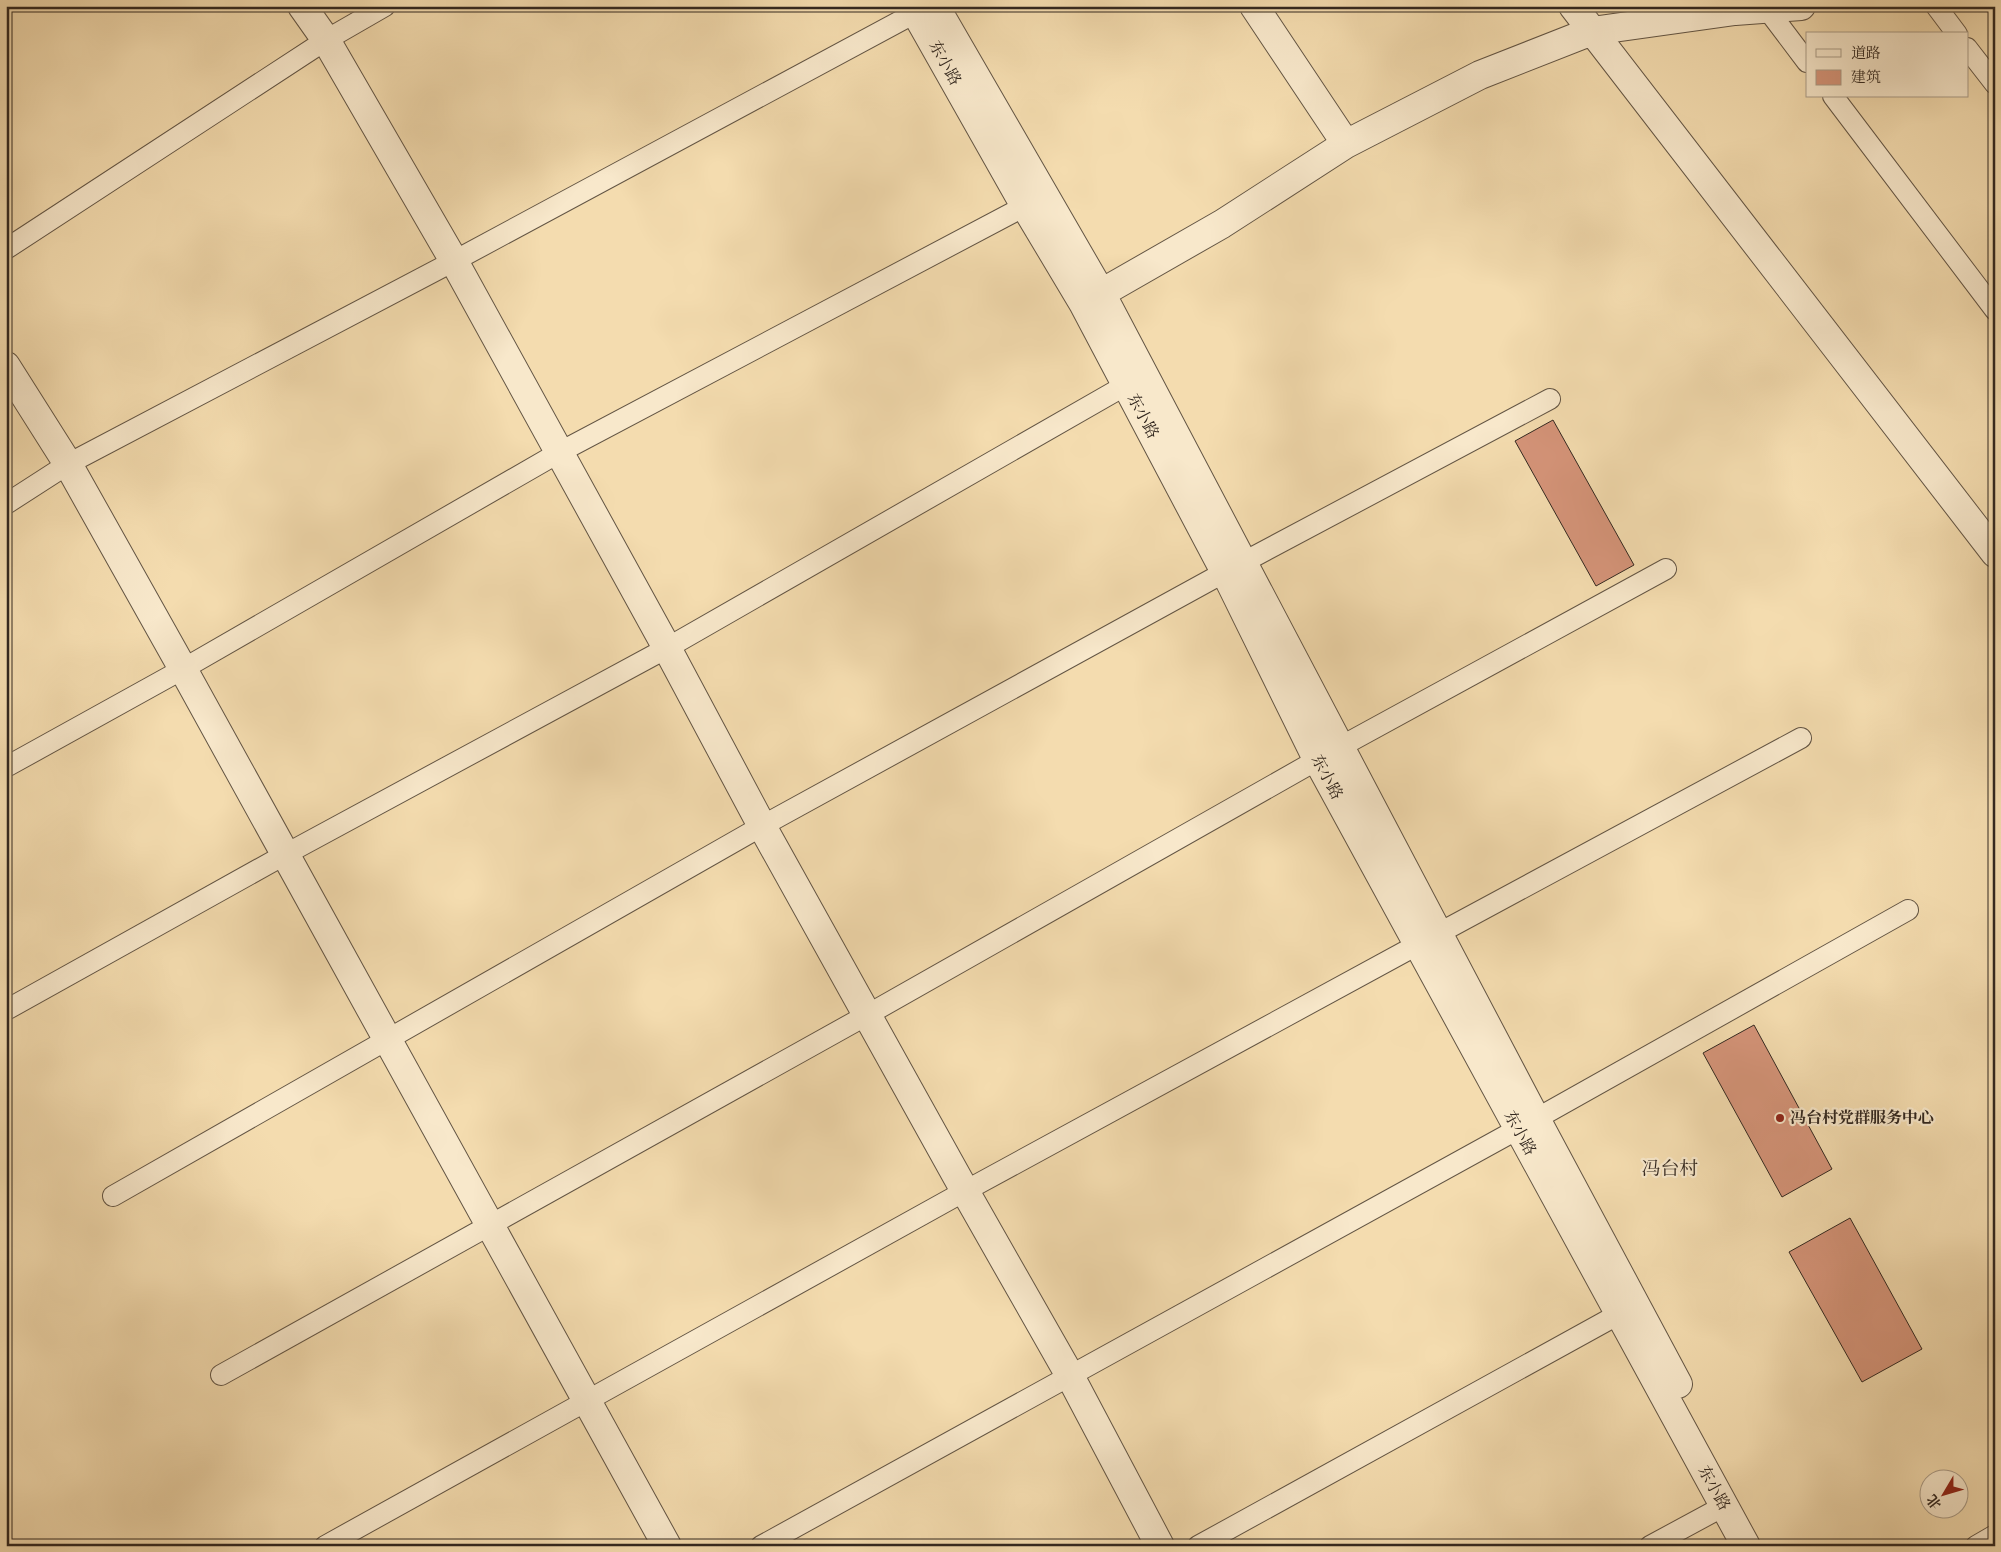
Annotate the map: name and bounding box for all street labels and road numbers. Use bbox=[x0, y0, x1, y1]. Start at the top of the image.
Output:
street label: 东小路 bbox=[925, 37, 965, 89]
street label: 东小路 bbox=[1123, 390, 1163, 442]
street label: 东小路 bbox=[1307, 751, 1347, 803]
street label: 东小路 bbox=[1500, 1107, 1540, 1159]
street label: 东小路 bbox=[1694, 1462, 1734, 1514]

